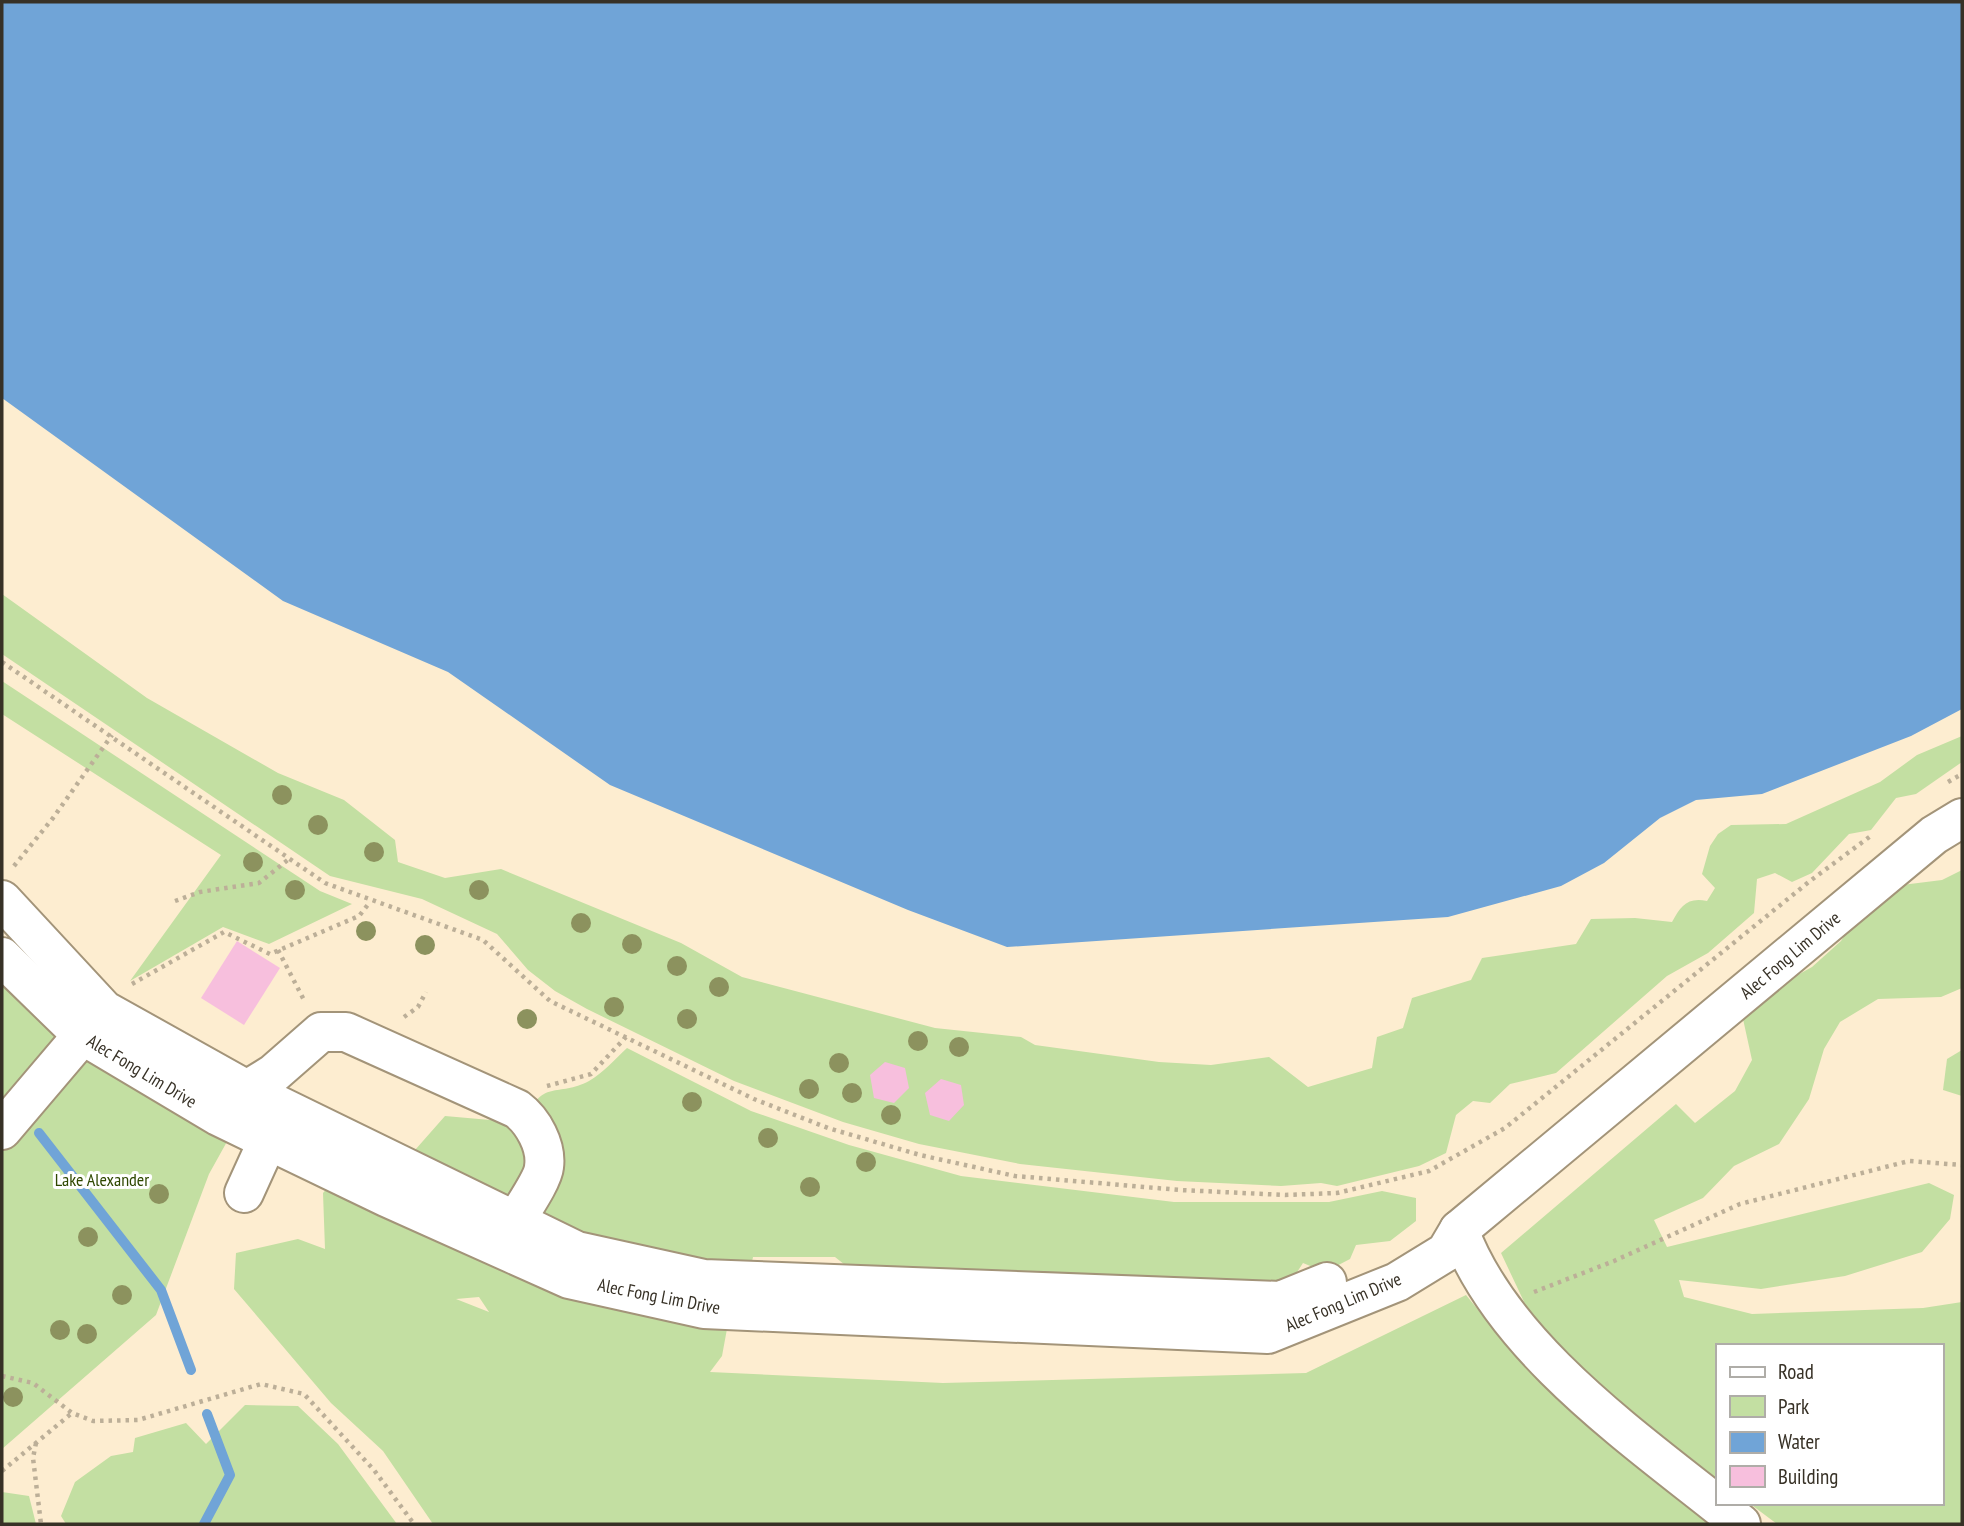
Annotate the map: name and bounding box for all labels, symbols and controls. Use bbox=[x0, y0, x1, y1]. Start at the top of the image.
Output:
street label: Alec Fong Lim Drive bbox=[1735, 906, 1845, 1004]
street label: Alec Fong Lim Drive bbox=[83, 1029, 201, 1113]
park label: Lake Alexander bbox=[55, 1168, 149, 1191]
street label: Alec Fong Lim Drive bbox=[1281, 1267, 1405, 1337]
street label: Alec Fong Lim Drive bbox=[596, 1273, 722, 1319]
legend bbox=[1716, 1344, 1943, 1505]
text: Road bbox=[1778, 1358, 1814, 1385]
text: Park bbox=[1778, 1393, 1809, 1420]
text: Water bbox=[1778, 1428, 1820, 1455]
text: Building bbox=[1778, 1463, 1838, 1490]

